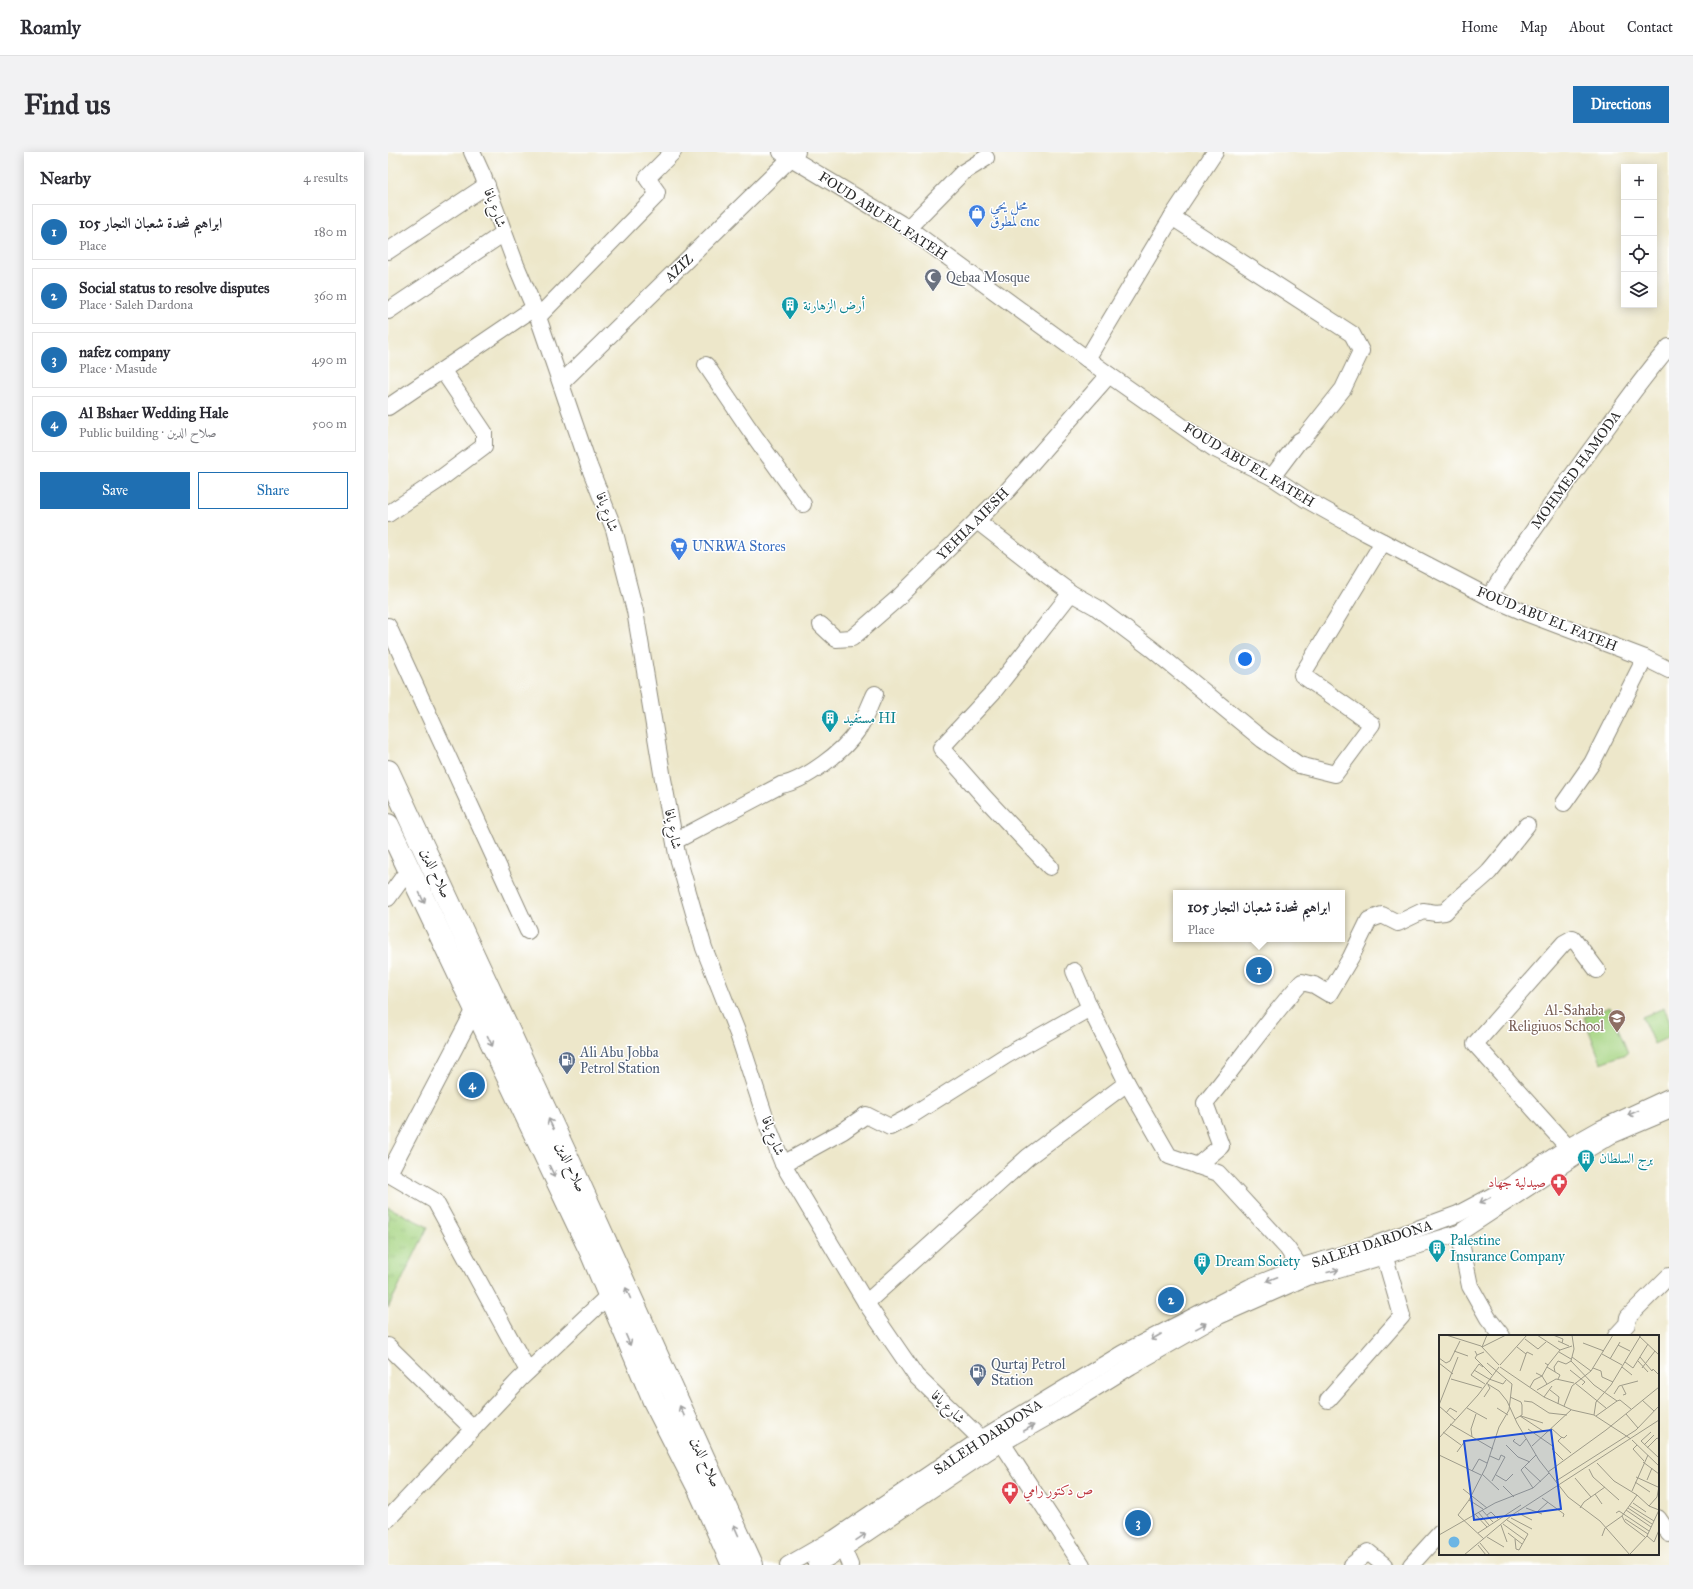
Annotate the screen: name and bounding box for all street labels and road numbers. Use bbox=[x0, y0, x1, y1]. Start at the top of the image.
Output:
street label: FOUD ABU EL FATEH bbox=[815, 168, 951, 264]
street label: شارع يافا bbox=[477, 186, 510, 231]
street label: AZIZ bbox=[661, 250, 697, 286]
street label: MOHMED HAMODA bbox=[1527, 407, 1625, 532]
street label: FOUD ABU EL FATEH bbox=[1180, 419, 1318, 511]
street label: YEHIA AIESH bbox=[933, 484, 1013, 564]
street label: شارع يافا bbox=[589, 490, 622, 535]
street label: FOUD ABU EL FATEH bbox=[1474, 583, 1620, 655]
street label: شارع يافا bbox=[658, 807, 685, 851]
street label: صلاح الدين bbox=[413, 845, 455, 903]
street label: شارع يافا bbox=[755, 1114, 788, 1159]
street label: صلاح الدين bbox=[548, 1139, 590, 1197]
street label: SALEH DARDONA bbox=[1310, 1216, 1435, 1272]
street label: شارع يافا bbox=[925, 1387, 969, 1429]
street label: SALEH DARDONA bbox=[931, 1395, 1046, 1478]
street label: صلاح الدين bbox=[684, 1434, 725, 1492]

